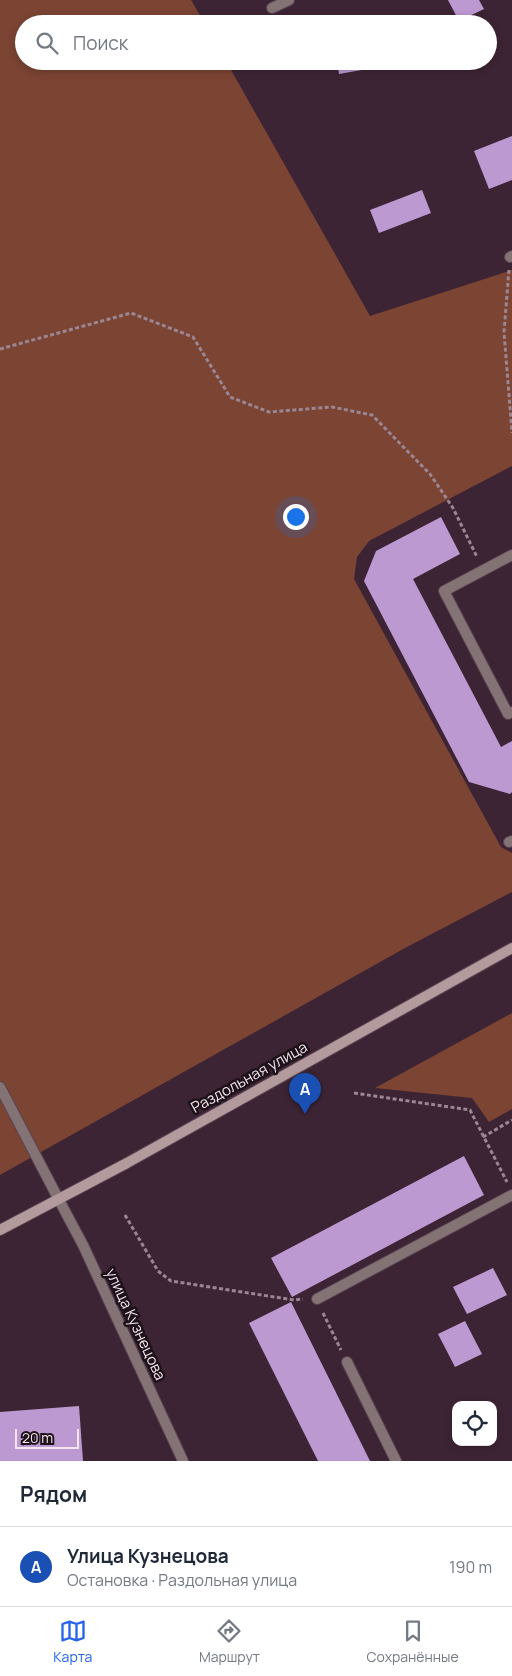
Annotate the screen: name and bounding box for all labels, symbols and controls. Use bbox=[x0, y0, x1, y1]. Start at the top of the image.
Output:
search box bbox=[15, 15, 497, 70]
icon: search bbox=[33, 29, 61, 57]
text: Поиск bbox=[73, 30, 128, 56]
your location bbox=[283, 504, 309, 530]
street label: Раздольная улица bbox=[187, 1036, 311, 1118]
pin: A bbox=[289, 1073, 321, 1114]
street label: улица Кузнецова bbox=[101, 1265, 171, 1383]
map controls bbox=[452, 1401, 497, 1446]
button: locate bbox=[452, 1401, 497, 1446]
scale bar bbox=[15, 1426, 79, 1449]
text: 20 m bbox=[22, 1428, 53, 1447]
text: Рядом bbox=[20, 1480, 87, 1508]
text: Улица Кузнецова bbox=[67, 1543, 229, 1569]
text: A bbox=[31, 1556, 41, 1578]
text: 190 m bbox=[449, 1556, 492, 1578]
text: Остановка · Раздольная улица bbox=[67, 1569, 297, 1591]
tab: Карта bbox=[53, 1617, 92, 1666]
tab: Маршрут bbox=[199, 1617, 260, 1666]
tab: Сохранённые bbox=[367, 1617, 459, 1666]

